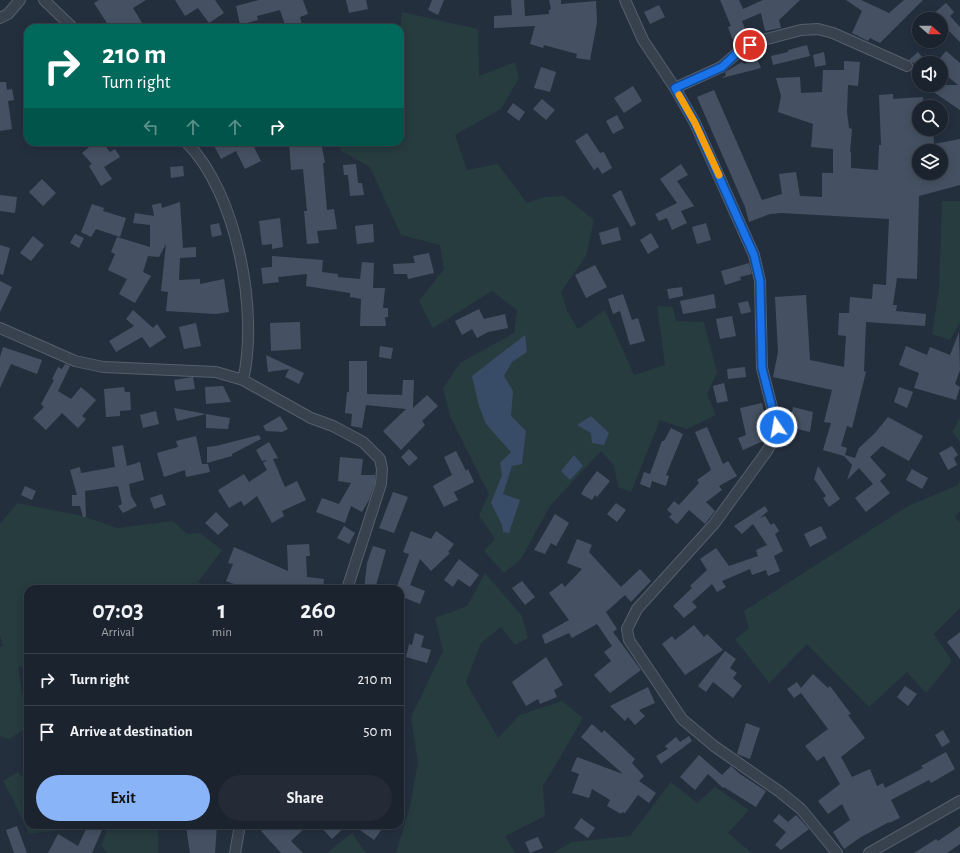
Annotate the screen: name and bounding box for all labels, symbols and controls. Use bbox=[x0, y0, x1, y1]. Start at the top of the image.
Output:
north arrow bbox=[912, 12, 948, 48]
map controls bbox=[912, 12, 948, 180]
pin bbox=[733, 28, 767, 62]
icon: arrive bbox=[739, 34, 761, 56]
icon: right bbox=[36, 40, 88, 92]
text: 210 m bbox=[102, 41, 167, 69]
button: sound bbox=[912, 56, 948, 92]
text: Turn right bbox=[102, 74, 171, 92]
button: search bbox=[912, 100, 948, 136]
icon: left bbox=[140, 116, 162, 138]
icon: ahead bbox=[182, 116, 204, 138]
icon: ahead bbox=[224, 116, 246, 138]
icon: right bbox=[266, 116, 288, 138]
button: layers bbox=[912, 144, 948, 180]
position arrow bbox=[756, 406, 798, 448]
text: 07:03 bbox=[92, 599, 143, 623]
text: 1 bbox=[218, 599, 226, 623]
text: 260 bbox=[300, 599, 336, 623]
text: Arrival bbox=[101, 626, 135, 639]
text: min bbox=[212, 626, 232, 639]
text: m bbox=[313, 626, 323, 639]
icon: right bbox=[36, 669, 58, 691]
text: Turn right bbox=[70, 672, 129, 687]
text: 210 m bbox=[358, 672, 392, 687]
icon: arrive bbox=[36, 721, 58, 743]
text: Arrive at destination bbox=[70, 724, 193, 739]
text: 50 m bbox=[363, 724, 392, 739]
button: Exit bbox=[36, 775, 210, 821]
button: Share bbox=[218, 775, 392, 821]

